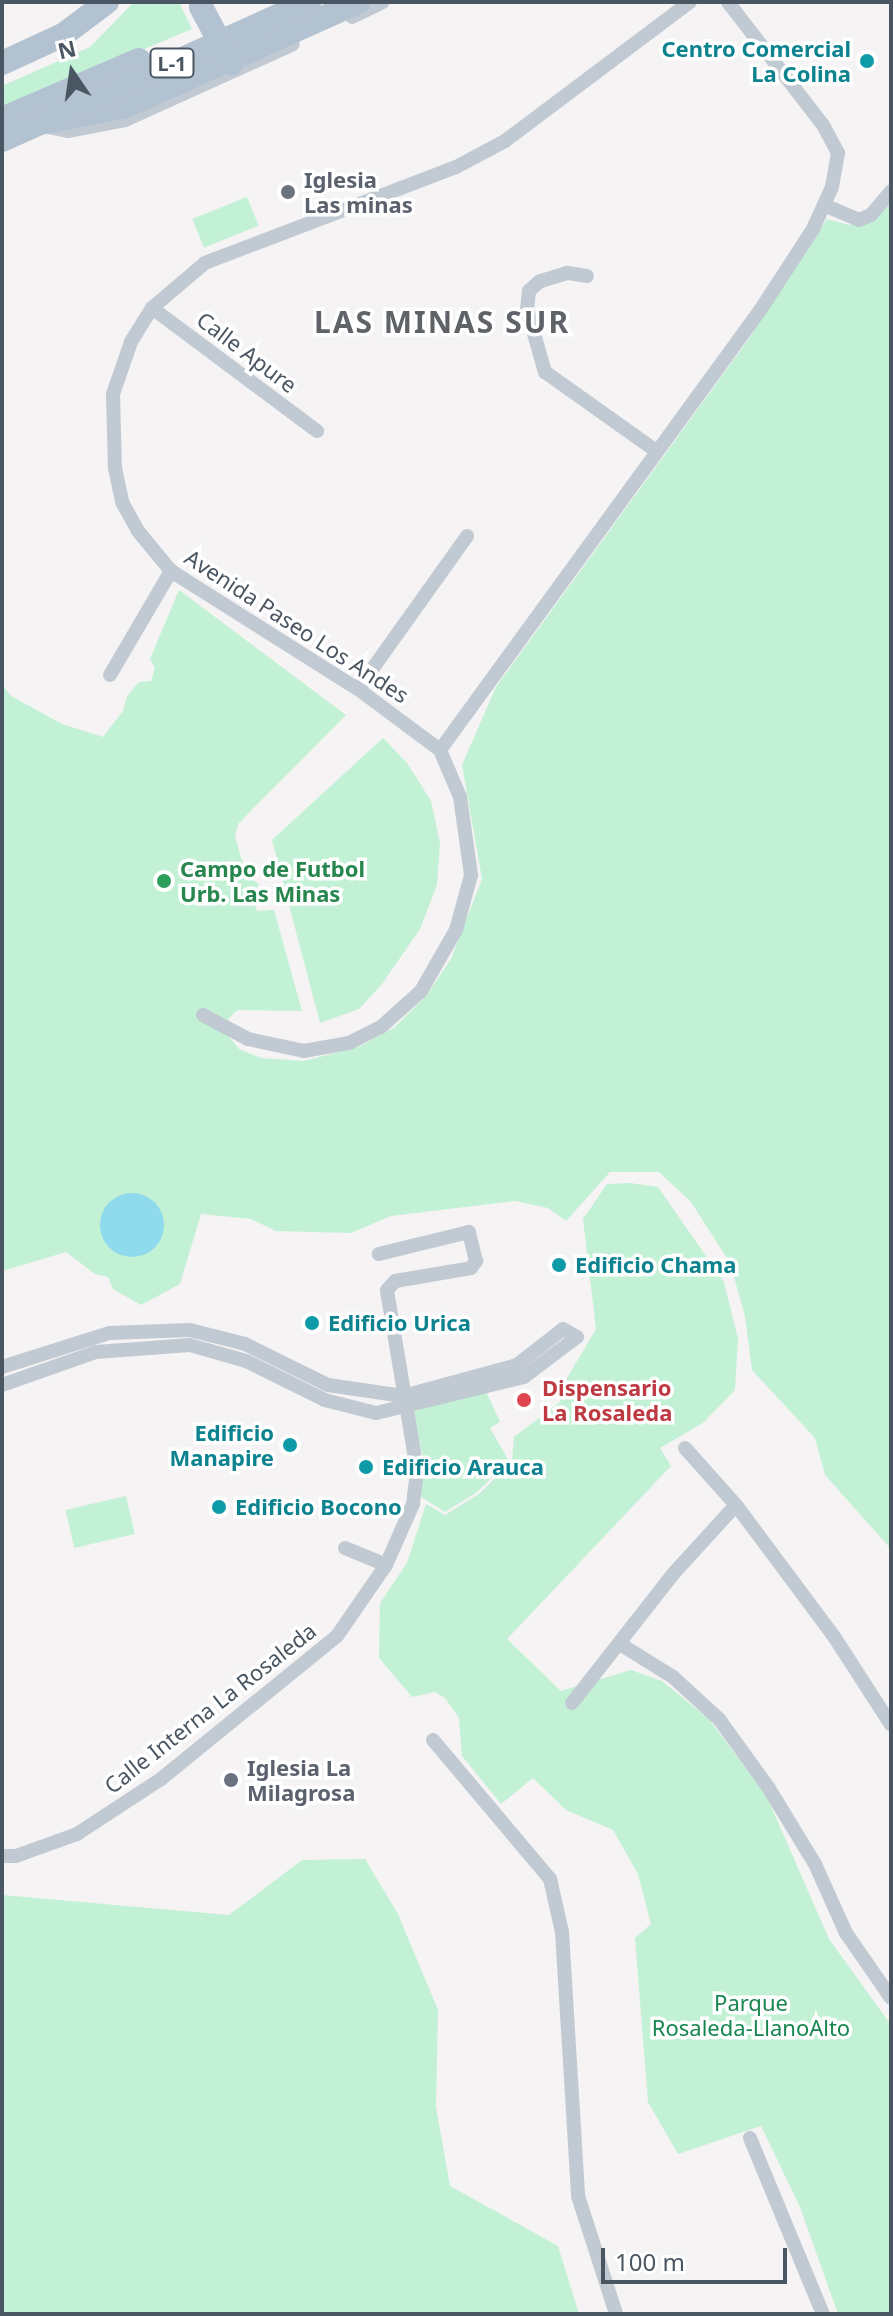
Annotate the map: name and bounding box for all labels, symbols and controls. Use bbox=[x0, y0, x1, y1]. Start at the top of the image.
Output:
north arrow bbox=[32, 32, 112, 112]
text: N bbox=[55, 32, 79, 65]
place label: Centro Comercial La Colina bbox=[662, 35, 851, 86]
road number: L-1 bbox=[148, 47, 196, 79]
marker: Centro Comercial La Colina bbox=[858, 52, 876, 70]
place label: Iglesia Las minas bbox=[304, 166, 413, 218]
marker: Iglesia Las minas bbox=[279, 183, 297, 201]
district label: LAS MINAS SUR bbox=[314, 304, 570, 340]
street label: Calle Apure bbox=[192, 306, 302, 398]
street label: Avenida Paseo Los Andes bbox=[180, 544, 414, 708]
place label: Campo de Futbol Urb. Las Minas bbox=[180, 855, 365, 906]
marker: Campo de Futbol Urb. Las Minas bbox=[155, 872, 173, 890]
place label: Edificio Chama bbox=[575, 1252, 737, 1278]
marker: Edificio Chama bbox=[550, 1256, 568, 1274]
place label: Edificio Urica bbox=[328, 1310, 471, 1336]
marker: Edificio Urica bbox=[303, 1314, 321, 1332]
place label: Dispensario La Rosaleda bbox=[542, 1374, 672, 1426]
marker: Dispensario La Rosaleda bbox=[513, 1389, 535, 1411]
place label: Edificio Manapire bbox=[170, 1419, 274, 1470]
marker: Edificio Manapire bbox=[281, 1436, 299, 1454]
place label: Edificio Arauca bbox=[382, 1454, 544, 1480]
marker: Edificio Arauca bbox=[357, 1458, 375, 1476]
place label: Edificio Bocono bbox=[235, 1494, 402, 1520]
marker: Edificio Bocono bbox=[210, 1498, 228, 1516]
street label: Calle Interna La Rosaleda bbox=[99, 1617, 321, 1799]
place label: Iglesia La Milagrosa bbox=[247, 1754, 355, 1806]
marker: Iglesia La Milagrosa bbox=[222, 1771, 240, 1789]
park label: Parque Rosaleda-LlanoAlto bbox=[652, 1989, 850, 2040]
scale bar bbox=[605, 2232, 791, 2282]
text: 100 m bbox=[615, 2245, 685, 2278]

